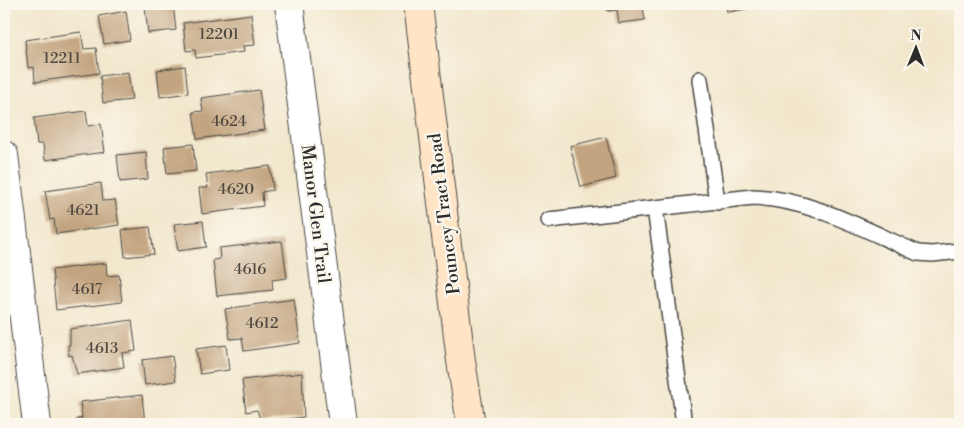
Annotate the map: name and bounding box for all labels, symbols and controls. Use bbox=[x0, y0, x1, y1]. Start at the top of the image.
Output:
north arrow bbox=[892, 22, 942, 72]
house number: 12201 bbox=[199, 25, 239, 44]
text: N bbox=[911, 27, 922, 45]
house number: 12211 bbox=[43, 49, 81, 68]
house number: 4624 bbox=[211, 112, 247, 131]
street label: Pouncey Tract Road bbox=[423, 131, 466, 296]
street label: Manor Glen Trail bbox=[296, 143, 335, 285]
house number: 4620 bbox=[218, 180, 254, 199]
house number: 4621 bbox=[66, 201, 100, 220]
house number: 4616 bbox=[234, 260, 266, 279]
house number: 4617 bbox=[72, 280, 103, 299]
house number: 4612 bbox=[246, 314, 278, 333]
house number: 4613 bbox=[86, 339, 118, 358]

